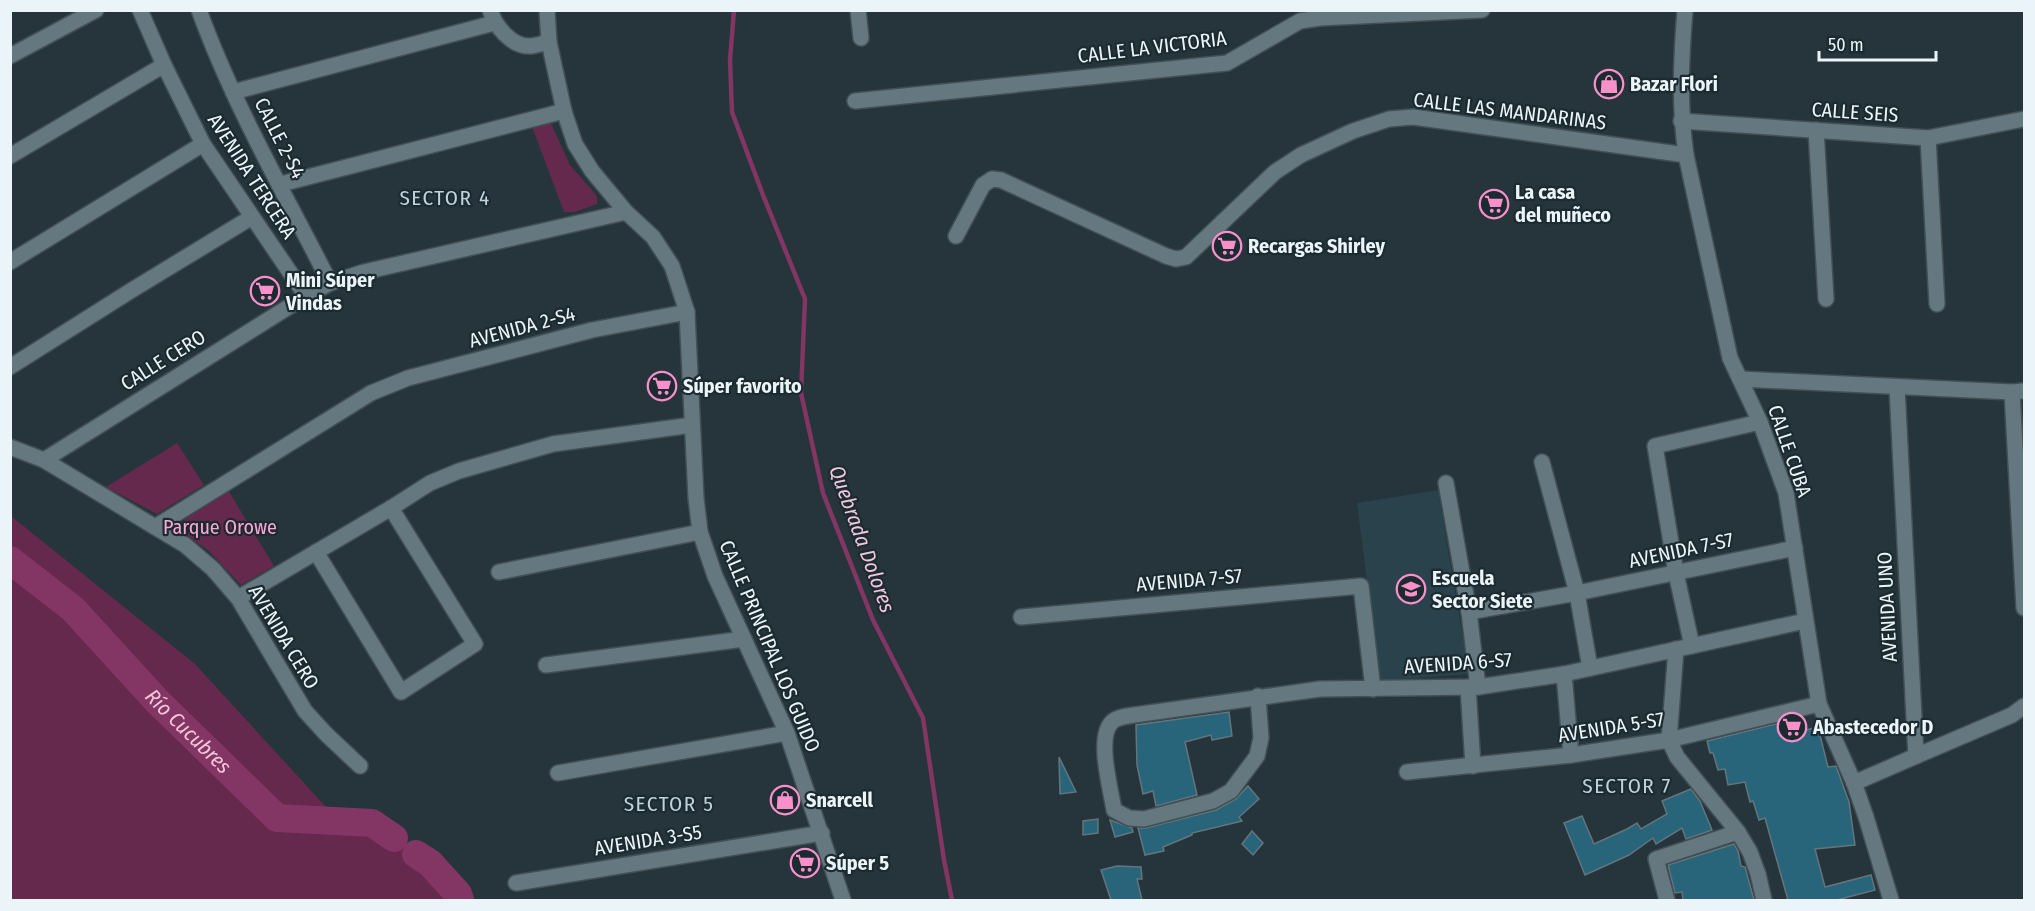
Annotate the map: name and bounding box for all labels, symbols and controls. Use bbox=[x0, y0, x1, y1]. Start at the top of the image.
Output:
scale bar bbox=[1819, 24, 1936, 62]
street label: CALLE LA VICTORIA bbox=[1076, 26, 1228, 68]
text: 50 m bbox=[1828, 34, 1864, 56]
shop icon: Bazar Flori bbox=[1593, 68, 1625, 100]
place label: Bazar Flori bbox=[1630, 72, 1718, 96]
street label: CALLE LAS MANDARINAS bbox=[1412, 87, 1608, 135]
street label: CALLE 2-S4 bbox=[249, 94, 311, 183]
street label: CALLE SEIS bbox=[1811, 97, 1899, 127]
street label: AVENIDA TERCERA bbox=[203, 109, 302, 243]
place label: La casa del muñeco bbox=[1515, 180, 1611, 227]
district label: SECTOR 4 bbox=[399, 185, 491, 211]
supermarket icon: La casa del muñeco bbox=[1478, 188, 1510, 220]
supermarket icon: Recargas Shirley bbox=[1211, 230, 1243, 262]
place label: Recargas Shirley bbox=[1248, 234, 1386, 258]
place label: Mini Súper Vindas bbox=[285, 268, 375, 315]
supermarket icon: Mini Súper Vindas bbox=[249, 275, 281, 307]
street label: AVENIDA 2-S4 bbox=[466, 301, 578, 353]
street label: CALLE CERO bbox=[116, 325, 210, 395]
supermarket icon: Súper favorito bbox=[646, 370, 678, 402]
place label: Súper favorito bbox=[683, 374, 802, 398]
street label: CALLE CUBA bbox=[1763, 402, 1817, 501]
water label: Quebrada Dolores bbox=[823, 462, 901, 616]
park label: Parque Orowe bbox=[163, 515, 277, 539]
street label: AVENIDA 7-S7 bbox=[1627, 527, 1735, 573]
street label: CALLE PRINCIPAL LOS GUIDO bbox=[714, 536, 826, 756]
street label: AVENIDA UNO bbox=[1872, 551, 1902, 663]
street label: AVENIDA 7-S7 bbox=[1135, 563, 1243, 597]
place label: Escuela Sector Siete bbox=[1432, 566, 1533, 613]
school or university icon: Escuela Sector Siete bbox=[1395, 573, 1427, 605]
street label: AVENIDA CERO bbox=[244, 581, 324, 693]
street label: AVENIDA 6-S7 bbox=[1403, 647, 1513, 679]
water label: Río Cucubres bbox=[140, 684, 237, 779]
street label: AVENIDA 5-S7 bbox=[1556, 707, 1666, 747]
supermarket icon: Abastecedor D bbox=[1776, 711, 1808, 743]
place label: Abastecedor D bbox=[1812, 715, 1933, 739]
district label: SECTOR 7 bbox=[1582, 773, 1672, 799]
shop icon: Snarcell bbox=[769, 784, 801, 816]
place label: Snarcell bbox=[806, 788, 873, 812]
district label: SECTOR 5 bbox=[624, 791, 714, 817]
street label: AVENIDA 3-S5 bbox=[593, 820, 703, 860]
supermarket icon: Súper 5 bbox=[789, 847, 821, 879]
place label: Súper 5 bbox=[826, 851, 889, 875]

